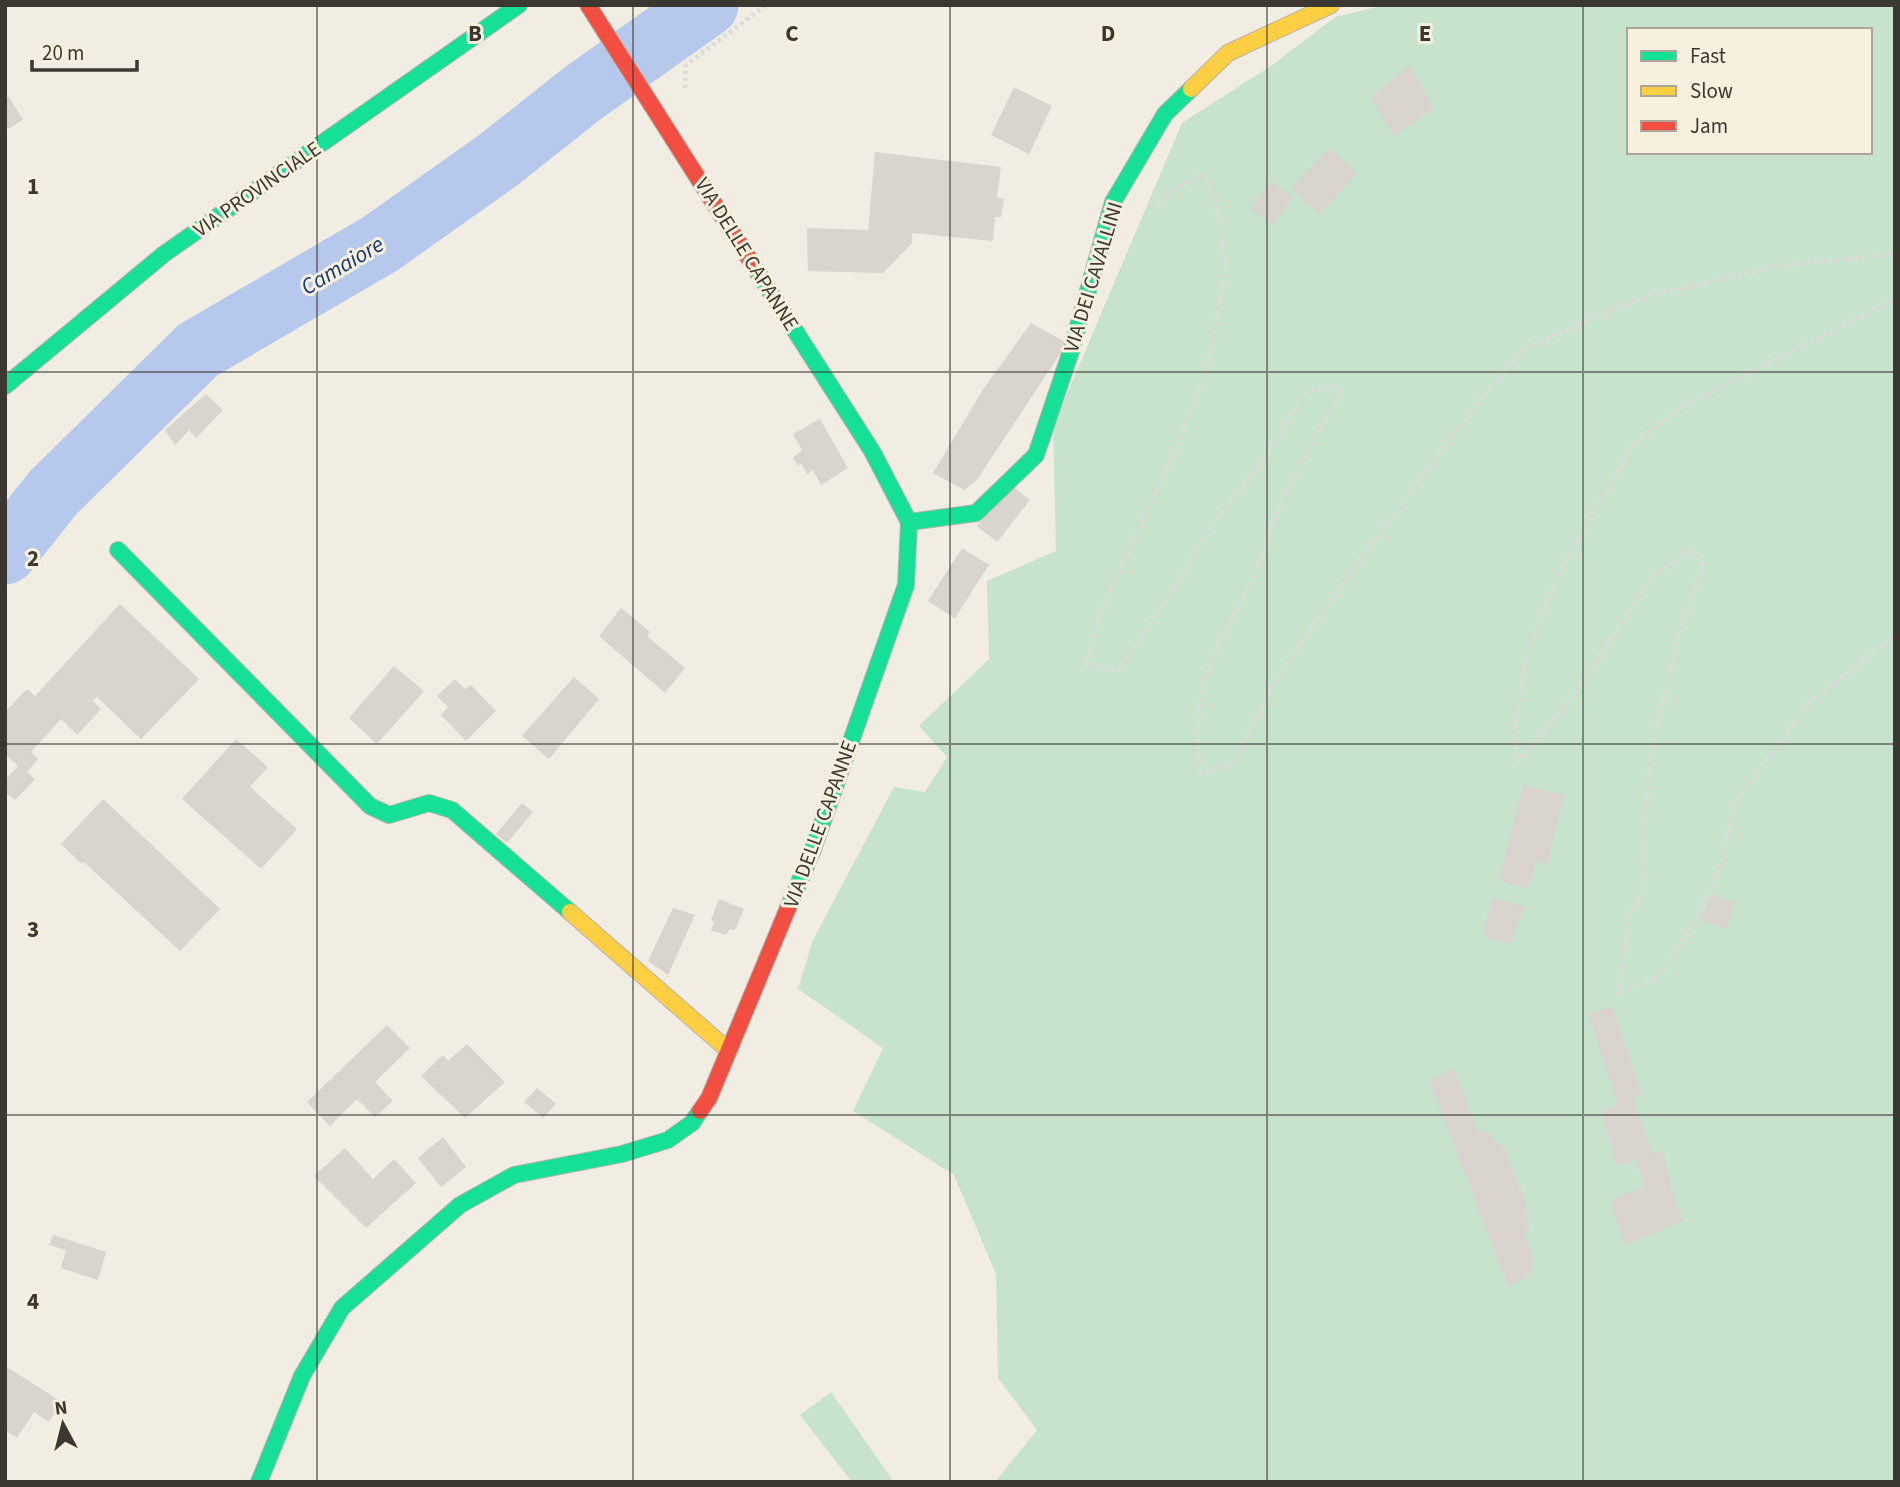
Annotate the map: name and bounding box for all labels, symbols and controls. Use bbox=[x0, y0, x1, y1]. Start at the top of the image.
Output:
text: B bbox=[468, 17, 482, 50]
text: C bbox=[785, 17, 799, 50]
text: D bbox=[1101, 17, 1115, 50]
text: E bbox=[1419, 17, 1431, 50]
scale bar bbox=[32, 28, 136, 72]
legend bbox=[1627, 28, 1872, 154]
text: 20 m bbox=[42, 38, 84, 68]
text: Fast bbox=[1690, 41, 1726, 71]
text: Slow bbox=[1690, 76, 1733, 106]
text: Jam bbox=[1690, 111, 1728, 141]
street label: VIA PROVINCIALE bbox=[187, 134, 327, 244]
text: 1 bbox=[27, 170, 39, 203]
street label: VIA DELLE CAPANNE bbox=[688, 172, 806, 336]
street label: VIA DEI CAVALLINI bbox=[1056, 198, 1130, 356]
water label: Camaiore bbox=[294, 228, 390, 303]
text: 2 bbox=[27, 542, 39, 575]
street label: VIA DELLE CAPANNE bbox=[776, 736, 864, 912]
text: 3 bbox=[27, 913, 39, 946]
text: 4 bbox=[27, 1285, 39, 1318]
north arrow bbox=[28, 1389, 98, 1459]
text: N bbox=[53, 1394, 69, 1423]

